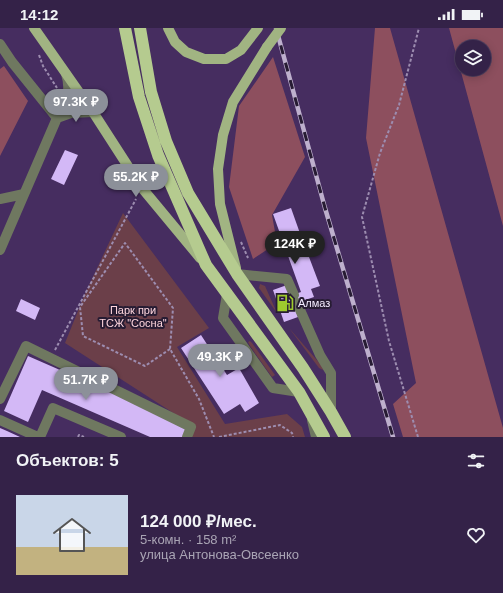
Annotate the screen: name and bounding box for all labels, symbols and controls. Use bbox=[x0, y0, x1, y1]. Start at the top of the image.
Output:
text: 14:12 bbox=[20, 6, 58, 23]
map controls bbox=[455, 40, 491, 76]
button: layers bbox=[455, 40, 491, 76]
pin: 97.3K ₽ bbox=[39, 89, 113, 123]
text: 97.3K ₽ bbox=[53, 94, 99, 109]
pin: 55.2K ₽ bbox=[99, 164, 173, 198]
text: 55.2K ₽ bbox=[113, 169, 159, 184]
pin: 124K ₽ bbox=[262, 231, 328, 265]
text: 124K ₽ bbox=[274, 236, 316, 251]
fuel station icon: Алмаз bbox=[275, 293, 295, 313]
place label: Алмаз bbox=[298, 297, 330, 309]
park label: Парк при ТСЖ "Сосна" bbox=[99, 304, 167, 329]
pin: 49.3K ₽ bbox=[183, 344, 257, 378]
text: 49.3K ₽ bbox=[197, 349, 243, 364]
pin: 51.7K ₽ bbox=[49, 367, 123, 401]
text: 51.7K ₽ bbox=[63, 372, 109, 387]
icon: filters bbox=[465, 450, 487, 472]
text: Объектов: 5 bbox=[16, 451, 119, 470]
icon: home bbox=[48, 511, 96, 559]
text: 124 000 ₽/мес. bbox=[140, 512, 257, 531]
icon: heart bbox=[465, 524, 487, 546]
text: 5-комн. · 158 m² bbox=[140, 532, 236, 547]
text: улица Антонова-Овсеенко bbox=[140, 547, 299, 562]

